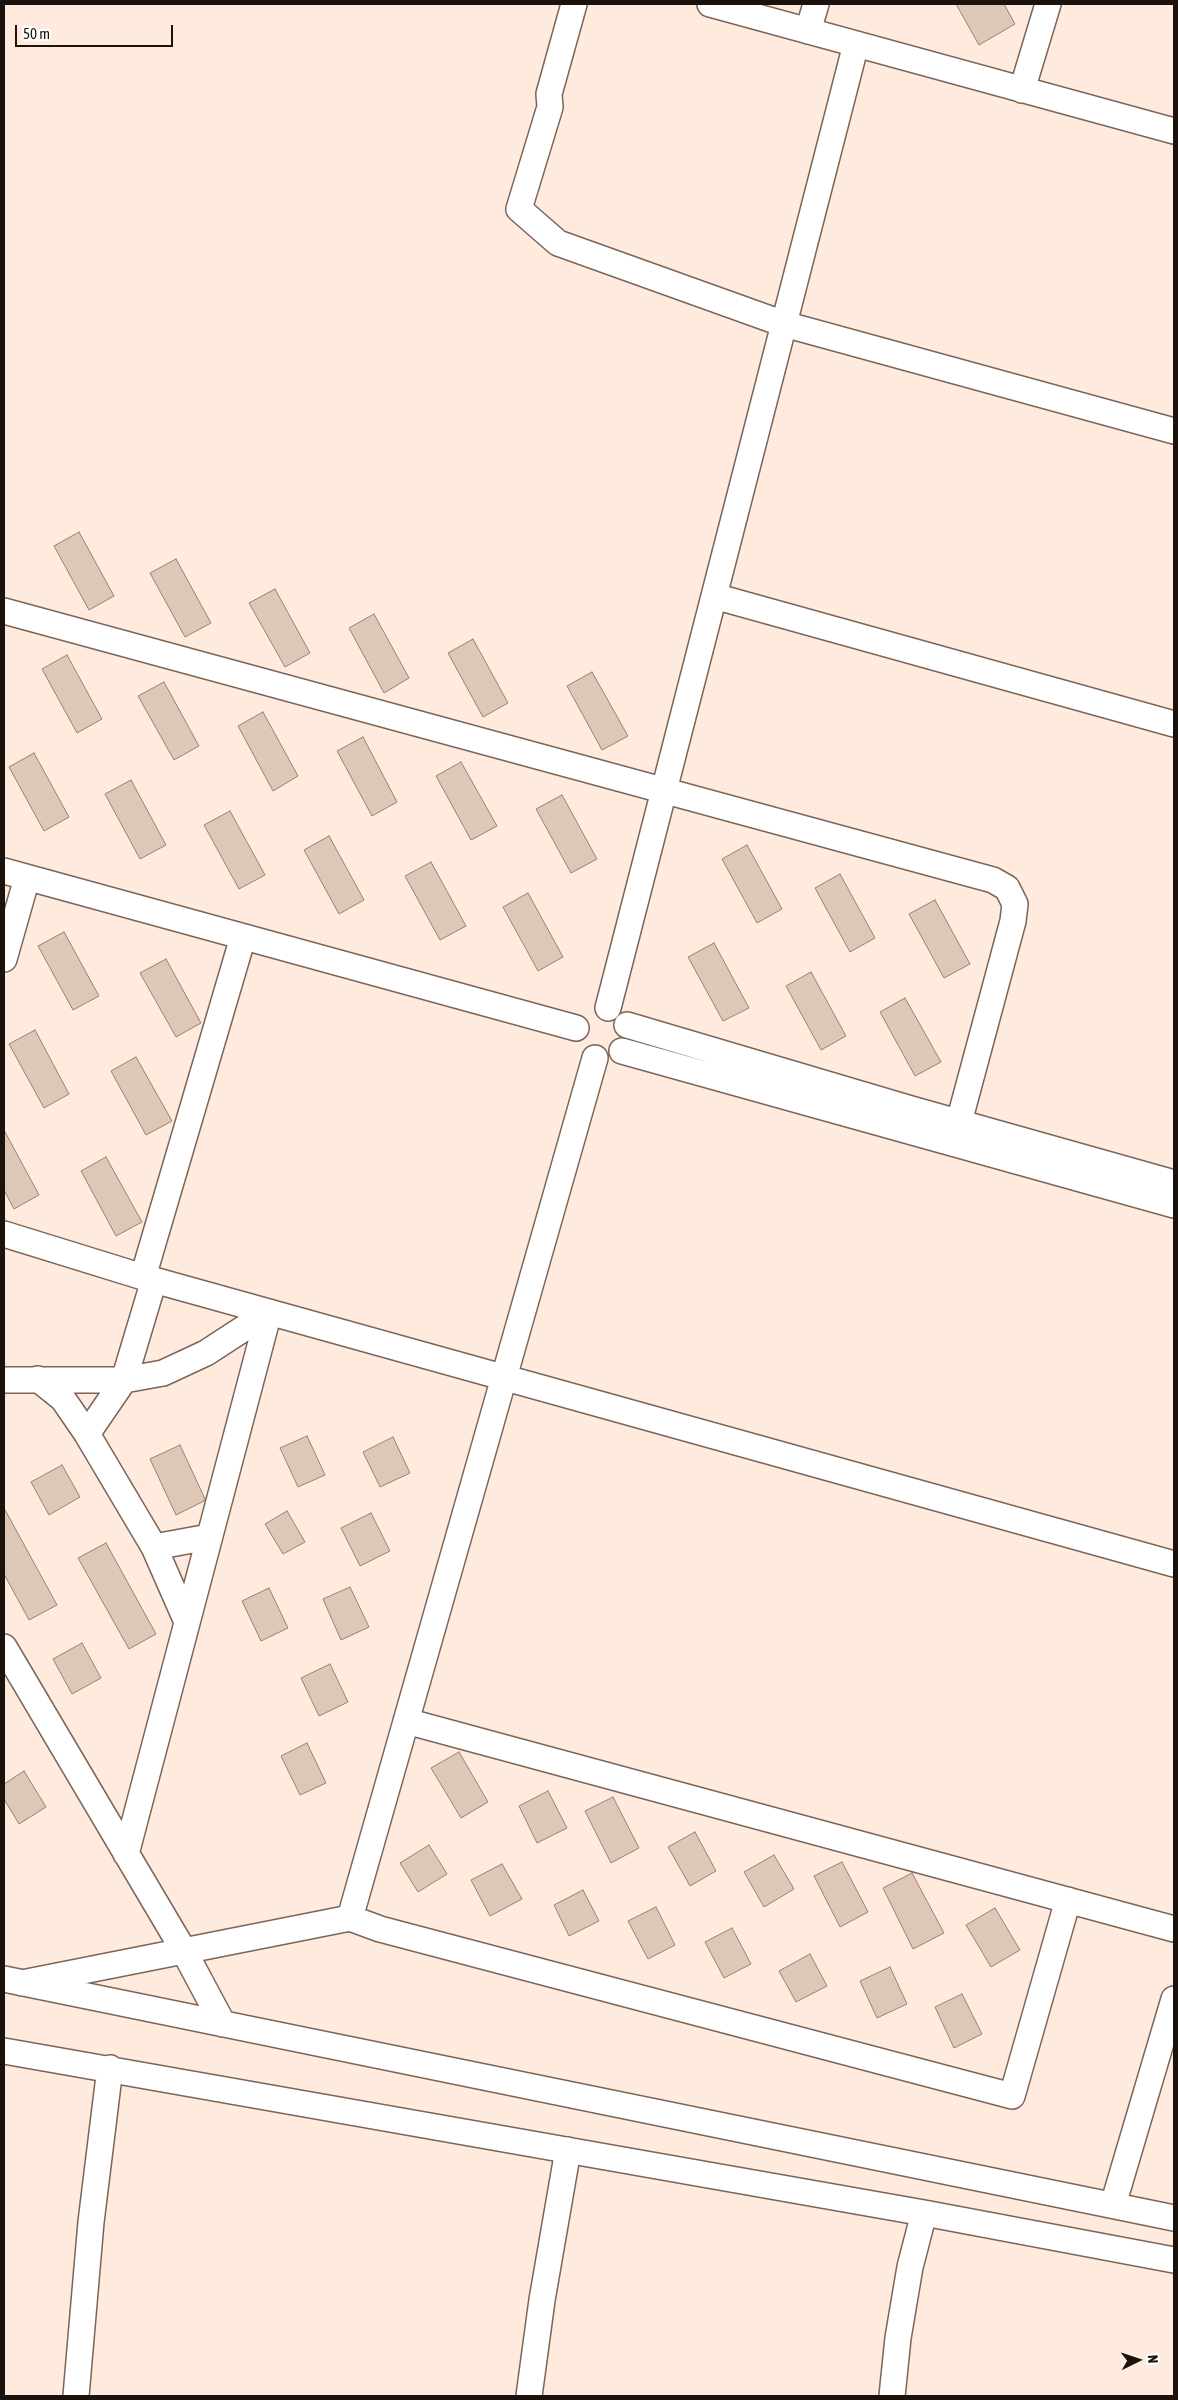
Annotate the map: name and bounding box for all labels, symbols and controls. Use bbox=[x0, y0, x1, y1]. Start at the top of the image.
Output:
scale bar bbox=[18, 15, 175, 47]
text: 50 m bbox=[23, 25, 50, 42]
north arrow bbox=[1113, 2335, 1163, 2385]
text: N bbox=[1145, 2354, 1161, 2364]

